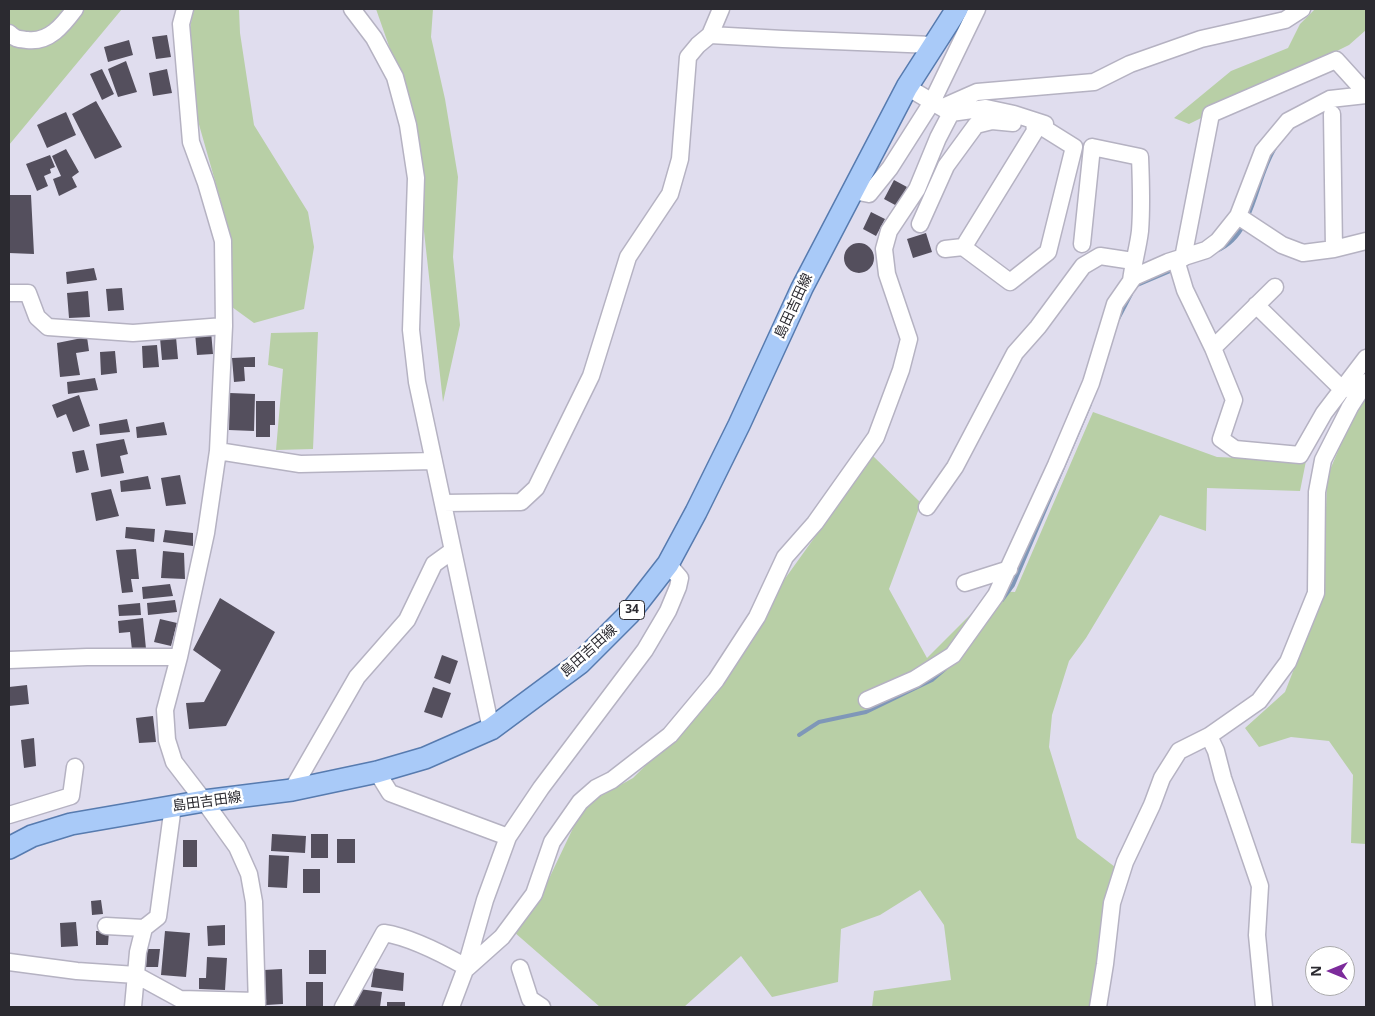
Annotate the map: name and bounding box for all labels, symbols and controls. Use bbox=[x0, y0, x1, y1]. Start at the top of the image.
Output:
street label: 島田吉田線 bbox=[772, 271, 816, 341]
road number: 34 bbox=[620, 600, 644, 620]
street label: 島田吉田線 bbox=[557, 621, 621, 681]
street label: 島田吉田線 bbox=[171, 789, 243, 815]
north arrow bbox=[1305, 946, 1355, 996]
text: N bbox=[1306, 965, 1325, 977]

